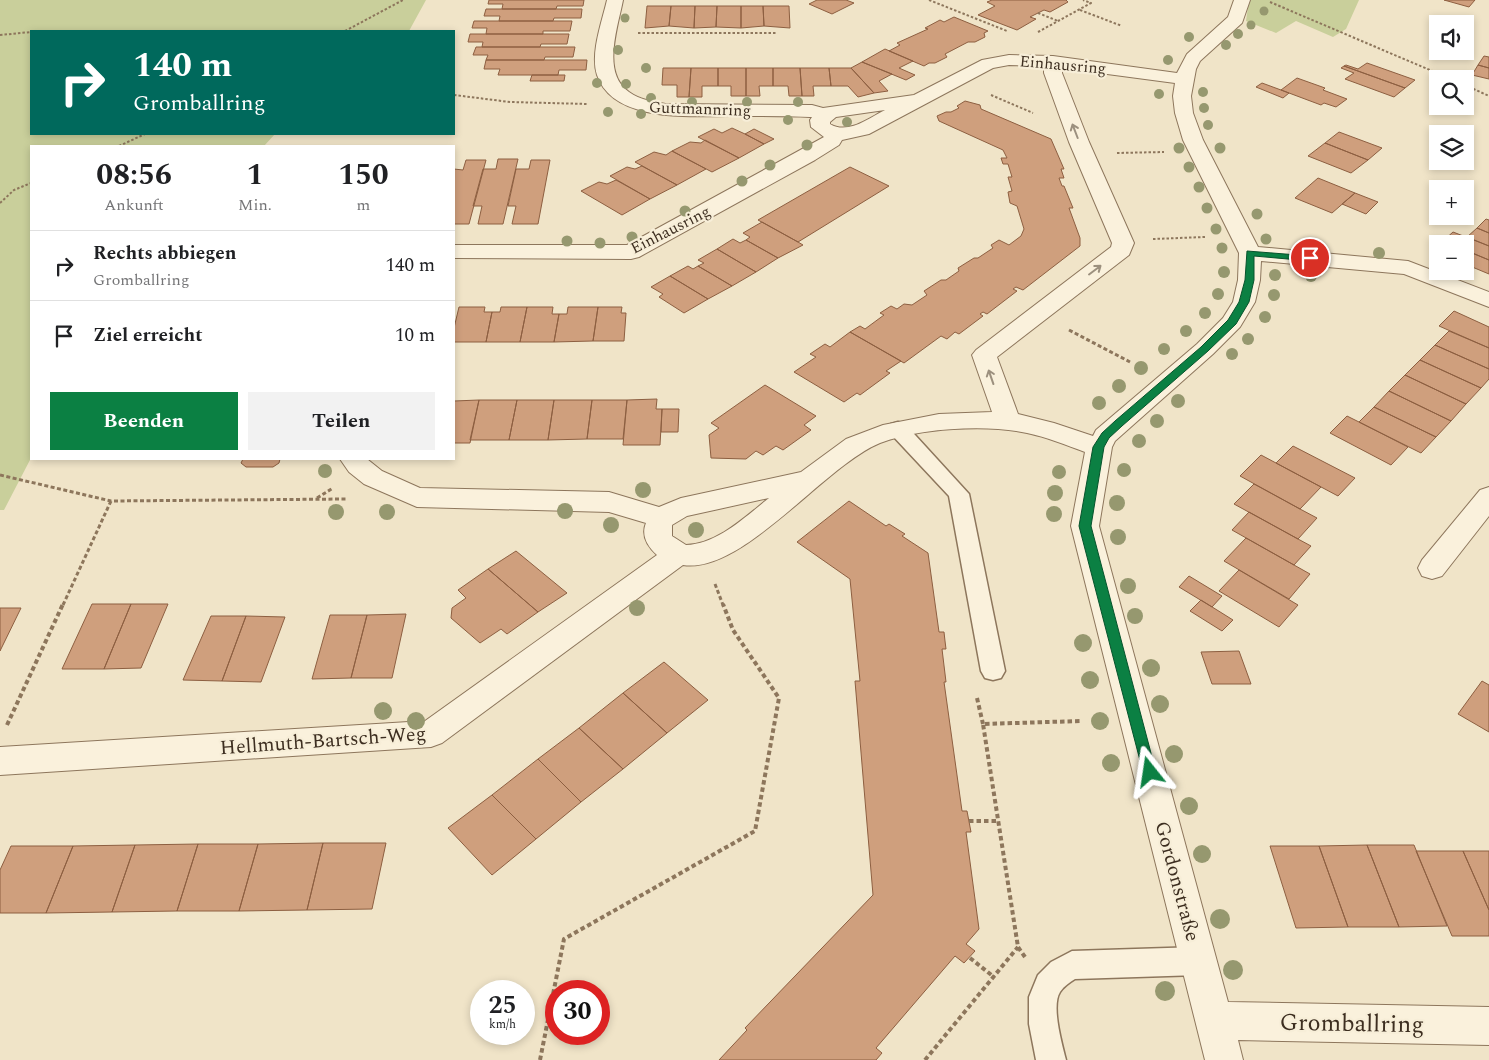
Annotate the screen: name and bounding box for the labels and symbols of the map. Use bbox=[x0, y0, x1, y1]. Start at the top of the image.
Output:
street label: Einhausring bbox=[1019, 49, 1107, 81]
street label: Guttmannring bbox=[648, 95, 751, 123]
one-way arrow bbox=[1070, 124, 1079, 139]
street label: Einhausring bbox=[626, 199, 715, 260]
pin bbox=[1289, 237, 1331, 279]
one-way arrow bbox=[1088, 265, 1101, 276]
one-way arrow bbox=[986, 370, 995, 385]
street label: Hellmuth-Bartsch-Weg bbox=[219, 719, 427, 763]
position arrow bbox=[1123, 745, 1175, 797]
street label: Gordonstraße bbox=[1147, 818, 1207, 945]
speed limit sign: 30 bbox=[545, 980, 610, 1045]
street label: Gromballring bbox=[1279, 1005, 1425, 1043]

